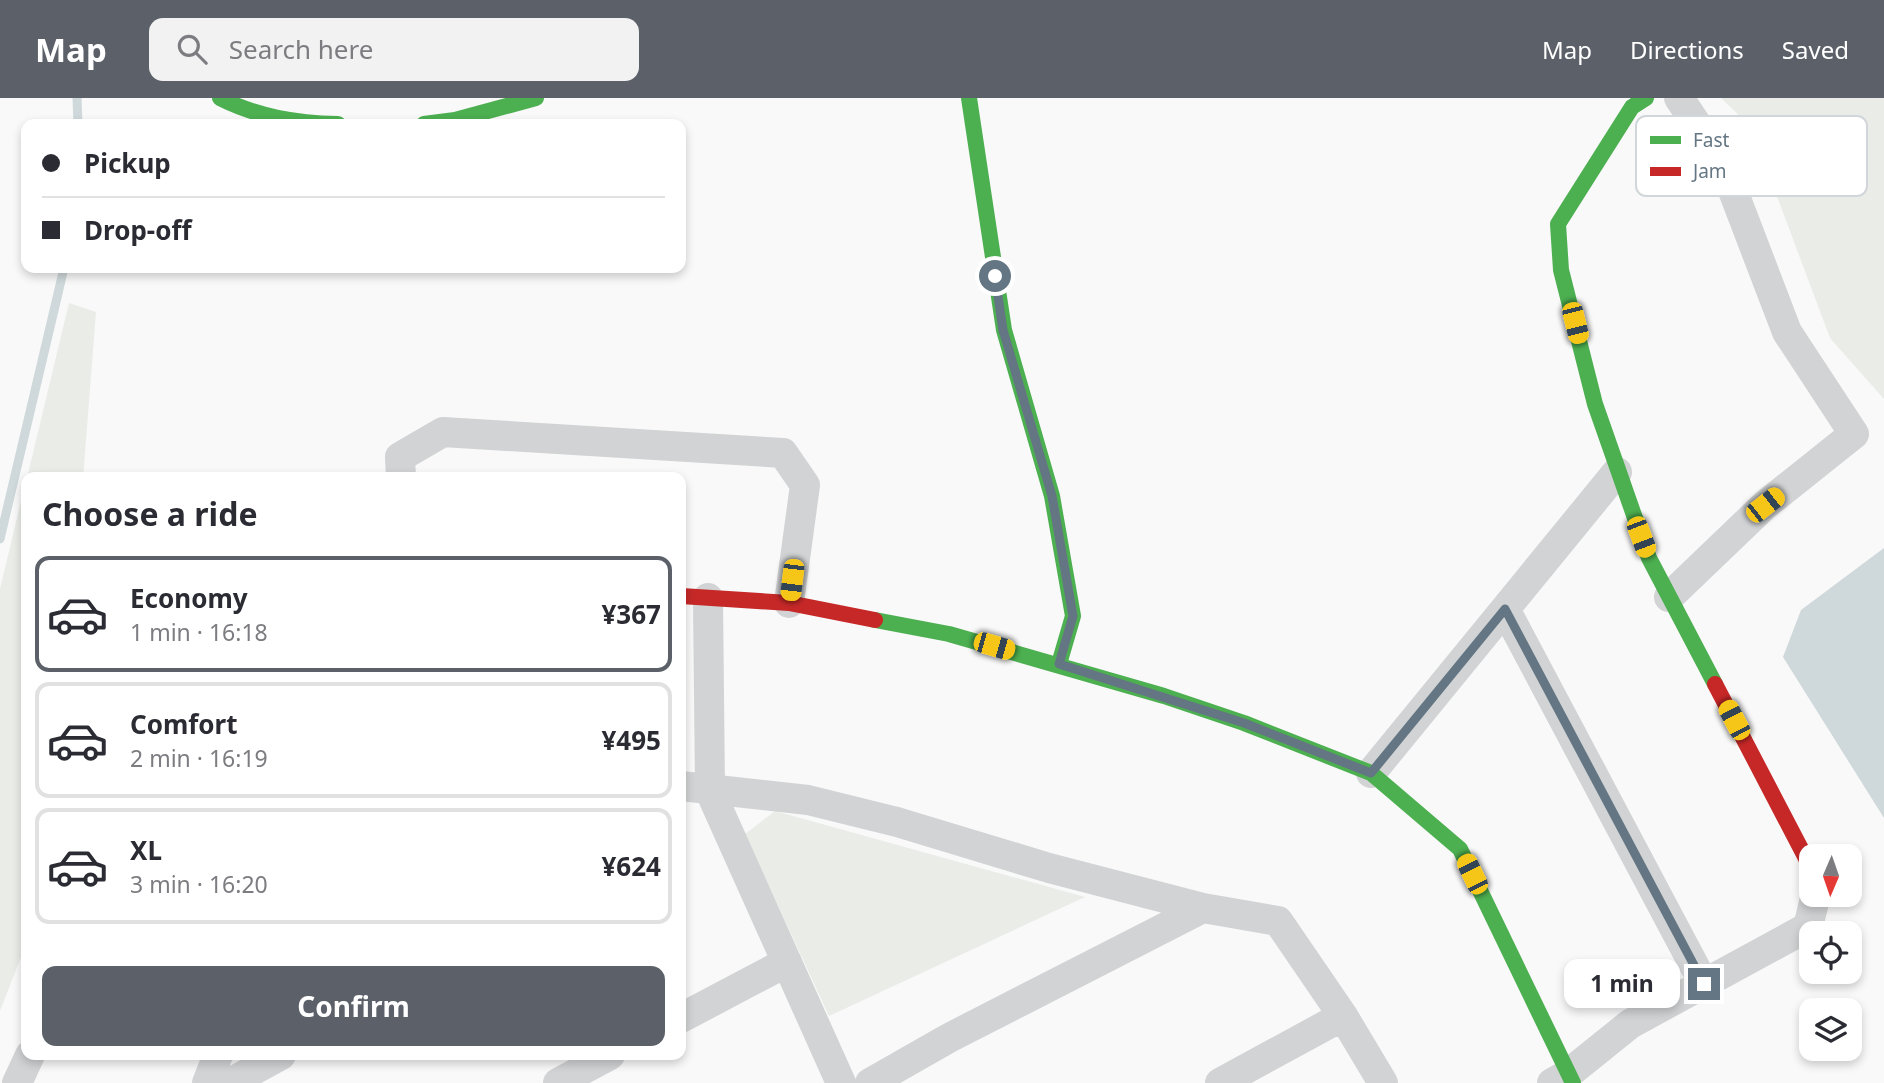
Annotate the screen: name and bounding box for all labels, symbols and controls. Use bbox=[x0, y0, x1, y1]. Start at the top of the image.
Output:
search box bbox=[149, 18, 639, 81]
text: Map bbox=[35, 27, 107, 72]
icon: search bbox=[173, 30, 211, 68]
text: Search here bbox=[229, 31, 373, 67]
text: Map bbox=[1542, 33, 1592, 66]
text: Directions bbox=[1630, 33, 1744, 66]
text: Saved bbox=[1782, 33, 1849, 66]
legend bbox=[1636, 116, 1867, 196]
text: Fast bbox=[1693, 127, 1730, 153]
text: Pickup bbox=[84, 145, 171, 181]
text: Jam bbox=[1691, 158, 1727, 184]
text: Drop-off bbox=[84, 212, 191, 248]
route start bbox=[979, 260, 1011, 292]
car bbox=[1560, 300, 1591, 346]
car bbox=[1742, 484, 1789, 526]
text: Choose a ride bbox=[42, 492, 258, 535]
car bbox=[1624, 514, 1659, 560]
car bbox=[780, 558, 805, 602]
text: Economy bbox=[130, 580, 248, 616]
icon: car bbox=[46, 583, 109, 646]
text: ¥367 bbox=[602, 596, 661, 632]
text: 1 min · 16:18 bbox=[130, 616, 268, 648]
car bbox=[971, 630, 1018, 662]
car bbox=[1715, 697, 1754, 743]
text: Comfort bbox=[130, 706, 238, 742]
icon: car bbox=[46, 709, 109, 772]
text: ¥495 bbox=[602, 722, 661, 758]
text: 2 min · 16:19 bbox=[130, 742, 268, 774]
text: XL bbox=[130, 832, 162, 868]
icon: car bbox=[46, 835, 109, 898]
north arrow bbox=[1799, 844, 1862, 906]
map controls bbox=[1799, 844, 1862, 1061]
text: ¥624 bbox=[602, 848, 661, 884]
car bbox=[1454, 851, 1491, 897]
text: 3 min · 16:20 bbox=[130, 868, 268, 900]
button: locate bbox=[1799, 921, 1862, 984]
callout: 1 min bbox=[1564, 960, 1680, 1008]
button: Confirm bbox=[42, 966, 665, 1046]
text: 1 min bbox=[1590, 967, 1654, 999]
route end bbox=[1688, 968, 1720, 1000]
button: layers bbox=[1799, 998, 1862, 1061]

